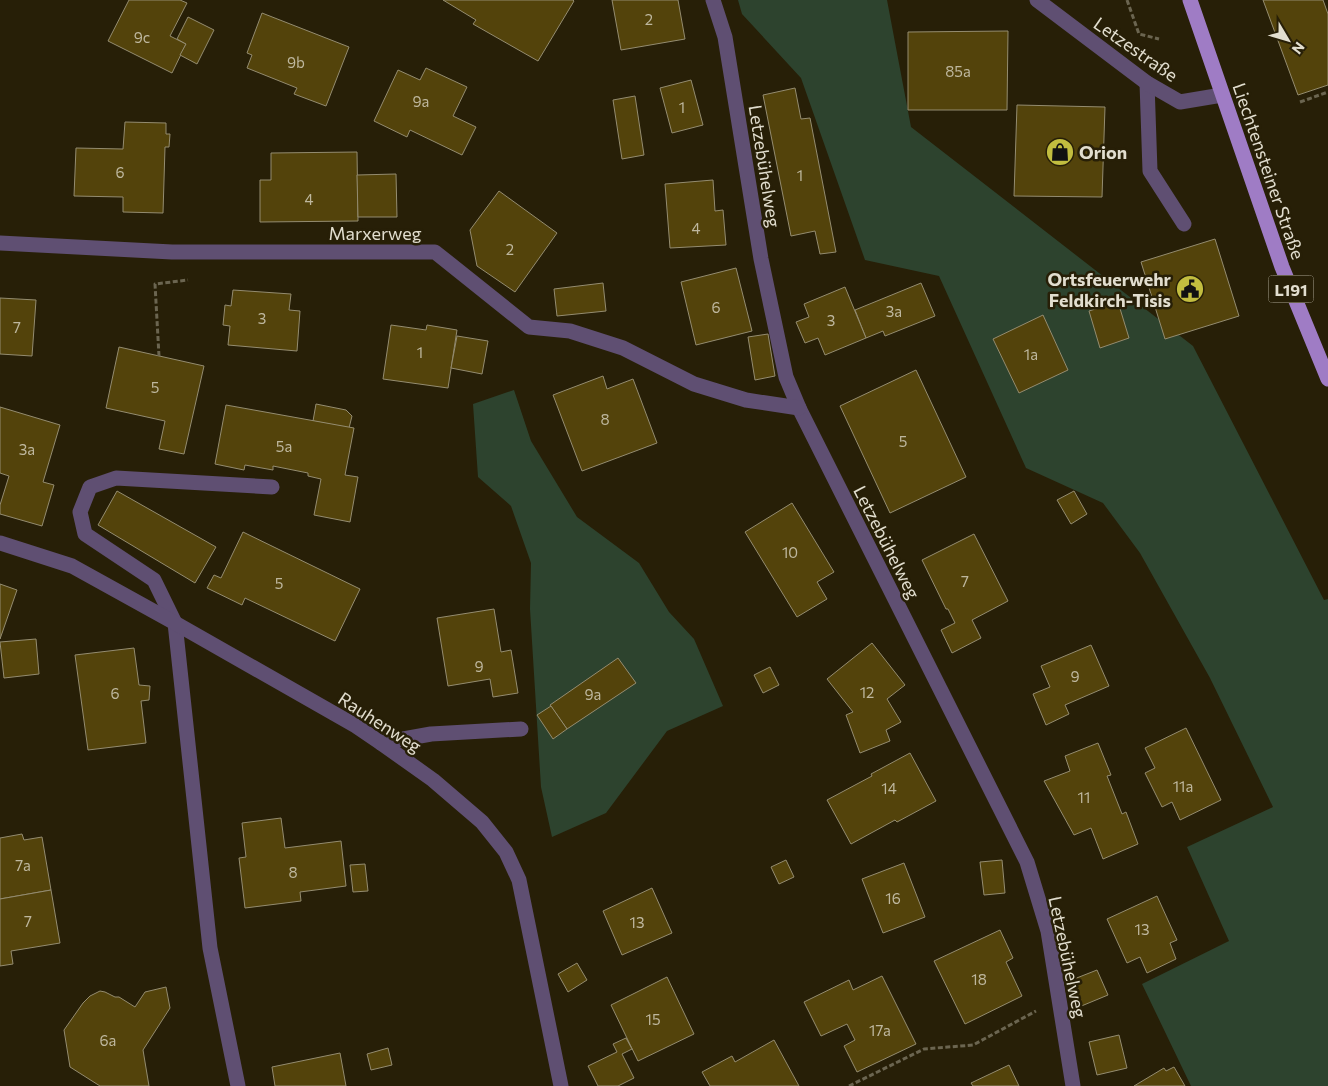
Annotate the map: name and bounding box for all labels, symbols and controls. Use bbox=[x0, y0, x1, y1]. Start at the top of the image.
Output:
house number: 2 bbox=[645, 10, 653, 28]
street label: Letzestraße bbox=[1090, 12, 1182, 86]
north arrow bbox=[1263, 15, 1313, 65]
house number: 9c bbox=[134, 28, 150, 46]
text: N bbox=[1289, 39, 1309, 58]
house number: 9b bbox=[287, 53, 305, 71]
house number: 85a bbox=[945, 62, 971, 80]
street label: Liechtensteiner Straße bbox=[1228, 80, 1310, 262]
house number: 9a bbox=[413, 92, 429, 110]
house number: 1 bbox=[679, 98, 685, 116]
street label: Letzebühelweg bbox=[744, 103, 786, 229]
shop icon: Orion bbox=[1045, 137, 1075, 167]
place label: Orion bbox=[1079, 141, 1127, 163]
house number: 6 bbox=[115, 163, 125, 181]
house number: 1 bbox=[797, 166, 803, 184]
house number: 4 bbox=[305, 190, 314, 208]
house number: 4 bbox=[692, 219, 701, 237]
street label: Marxerweg bbox=[329, 222, 422, 244]
house number: 2 bbox=[506, 240, 514, 258]
place label: Ortsfeuerwehr Feldkirch-Tisis bbox=[1047, 268, 1172, 311]
public building icon: Ortsfeuerwehr Feldkirch-Tisis bbox=[1175, 274, 1205, 304]
road number: L191 bbox=[1268, 276, 1314, 302]
house number: 6 bbox=[711, 298, 721, 316]
house number: 3a bbox=[886, 302, 902, 320]
house number: 3 bbox=[258, 309, 266, 327]
house number: 3 bbox=[827, 311, 835, 329]
house number: 7 bbox=[13, 318, 21, 336]
house number: 1 bbox=[417, 343, 423, 361]
house number: 1a bbox=[1024, 345, 1038, 363]
house number: 5 bbox=[151, 378, 159, 396]
house number: 8 bbox=[600, 410, 610, 428]
house number: 5 bbox=[899, 432, 907, 450]
house number: 5a bbox=[276, 437, 292, 455]
house number: 3a bbox=[19, 440, 35, 458]
street label: Letzebühelweg bbox=[849, 482, 925, 602]
house number: 10 bbox=[782, 543, 798, 561]
house number: 7 bbox=[961, 572, 969, 590]
house number: 5 bbox=[275, 574, 283, 592]
house number: 9 bbox=[474, 657, 484, 675]
house number: 9 bbox=[1070, 667, 1080, 685]
house number: 12 bbox=[860, 683, 874, 701]
house number: 6 bbox=[110, 684, 120, 702]
house number: 9a bbox=[585, 685, 601, 703]
street label: Rauhenweg bbox=[334, 687, 426, 757]
house number: 11a bbox=[1173, 777, 1193, 795]
house number: 14 bbox=[881, 779, 897, 797]
house number: 11 bbox=[1078, 788, 1090, 806]
house number: 7a bbox=[15, 856, 31, 874]
house number: 8 bbox=[288, 863, 298, 881]
house number: 16 bbox=[885, 889, 901, 907]
street label: Letzebühelweg bbox=[1044, 894, 1092, 1020]
house number: 7 bbox=[24, 912, 32, 930]
house number: 13 bbox=[630, 913, 644, 931]
house number: 13 bbox=[1135, 920, 1149, 938]
house number: 18 bbox=[971, 970, 987, 988]
house number: 15 bbox=[645, 1010, 661, 1028]
house number: 17a bbox=[869, 1021, 891, 1039]
house number: 6a bbox=[100, 1031, 116, 1049]

